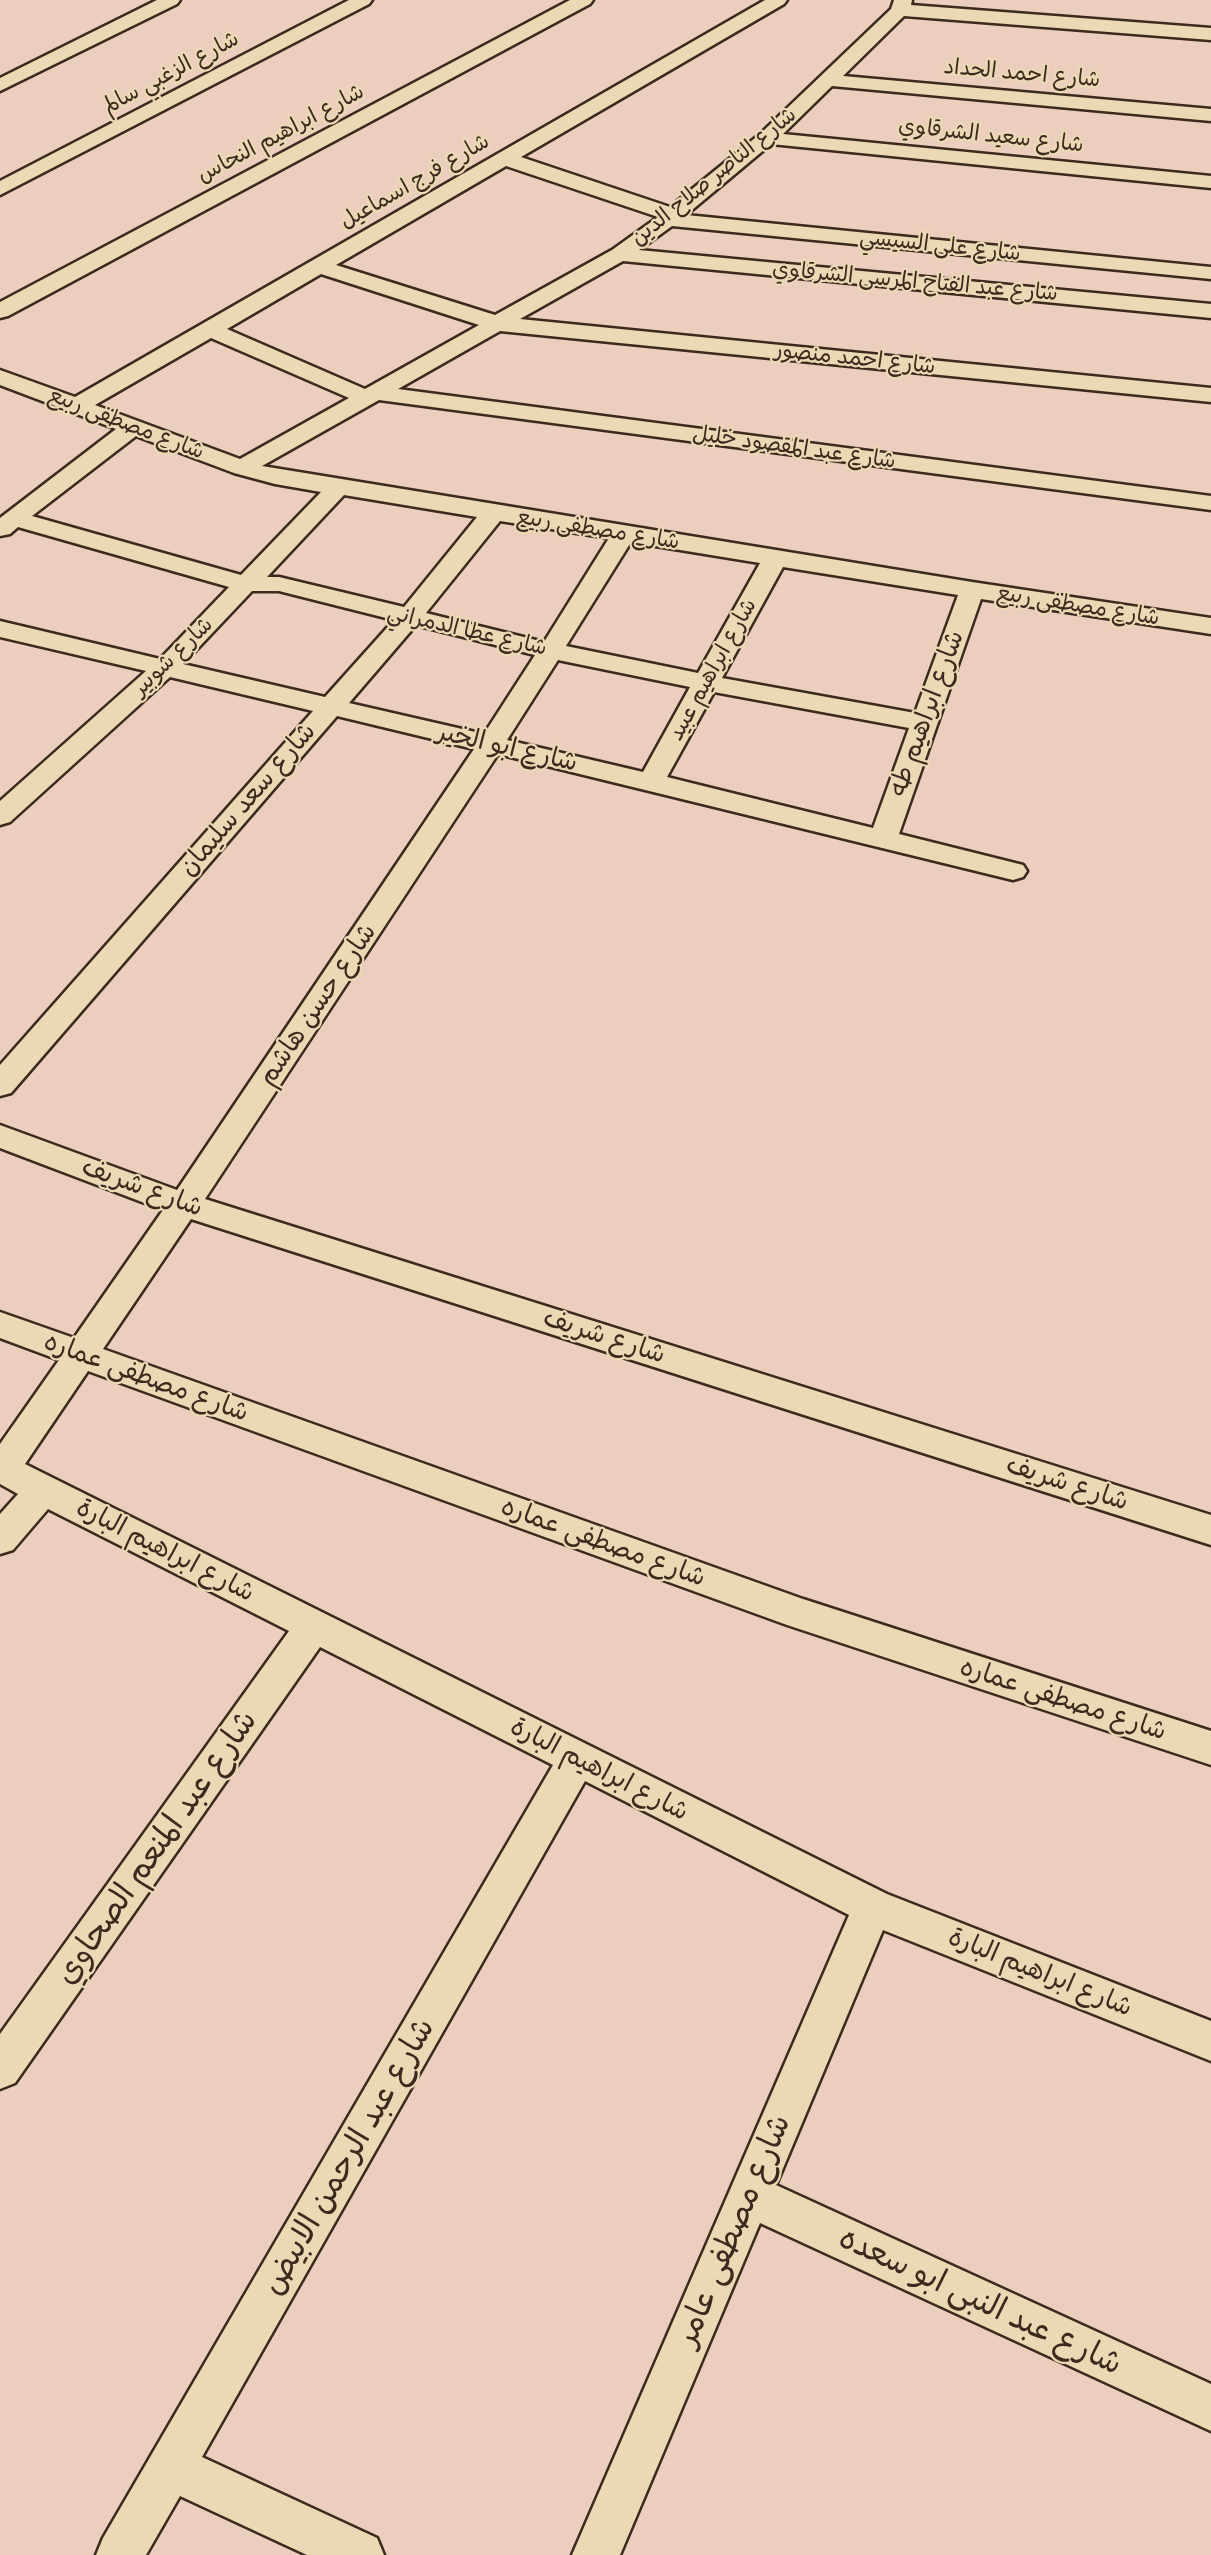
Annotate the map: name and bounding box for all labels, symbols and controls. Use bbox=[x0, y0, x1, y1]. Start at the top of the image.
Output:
street label: شارع الزغبي سالم bbox=[98, 26, 244, 120]
street label: شارع احمد الحداد bbox=[943, 54, 1101, 94]
street label: شارع ابراهيم النحاس bbox=[193, 79, 369, 189]
street label: شارع الناصر صلاح الدين bbox=[626, 102, 802, 252]
street label: شارع سعيد الشرقاوي bbox=[897, 113, 1085, 159]
street label: شارع فرج اسماعيل bbox=[336, 129, 494, 235]
street label: شارع على السيسي bbox=[858, 224, 1022, 268]
street label: شارع عبد الفتاح المرسى الشرقاوي bbox=[771, 256, 1059, 308]
street label: شارع احمد منصور bbox=[773, 337, 937, 381]
street label: شارع مصطفى ربيع bbox=[44, 382, 208, 466]
street label: شارع عبد المقصود خليل bbox=[691, 421, 897, 475]
street label: شارع مصطفى ربيع bbox=[515, 504, 681, 556]
street label: شارع مصطفى ربيع bbox=[995, 580, 1161, 632]
street label: شارع ابراهيم عبيد bbox=[663, 594, 763, 746]
street label: شارع عطا الدمراني bbox=[385, 600, 549, 662]
street label: شارع شوبير bbox=[127, 612, 219, 702]
street label: شارع ابراهيم طه bbox=[882, 626, 972, 802]
street label: شارع سعد سليمان bbox=[173, 717, 323, 883]
street label: شارع ابو الخير bbox=[434, 717, 580, 779]
street label: شارع حسن هاشم bbox=[252, 918, 384, 1092]
street label: شارع شريف bbox=[77, 1152, 207, 1224]
street label: شارع شريف bbox=[539, 1303, 669, 1371]
street label: شارع مصطفى عماره bbox=[40, 1327, 252, 1429]
street label: شارع شريف bbox=[1002, 1450, 1132, 1518]
street label: شارع مصطفى عماره bbox=[497, 1492, 709, 1594]
street label: شارع ابراهيم البارة bbox=[71, 1493, 259, 1609]
street label: شارع مصطفى عماره bbox=[956, 1652, 1170, 1748]
street label: شارع عبد المنعم الصحاوي bbox=[48, 1703, 266, 1993]
street label: شارع ابراهيم البارة bbox=[505, 1712, 693, 1828]
street label: شارع ابراهيم البارة bbox=[943, 1922, 1137, 2024]
street label: شارع عبد الرحمن الابيض bbox=[254, 2012, 444, 2302]
street label: شارع مصطفى عامر bbox=[668, 2109, 800, 2353]
street label: شارع عبد النبى ابو سعده bbox=[832, 2220, 1128, 2384]

